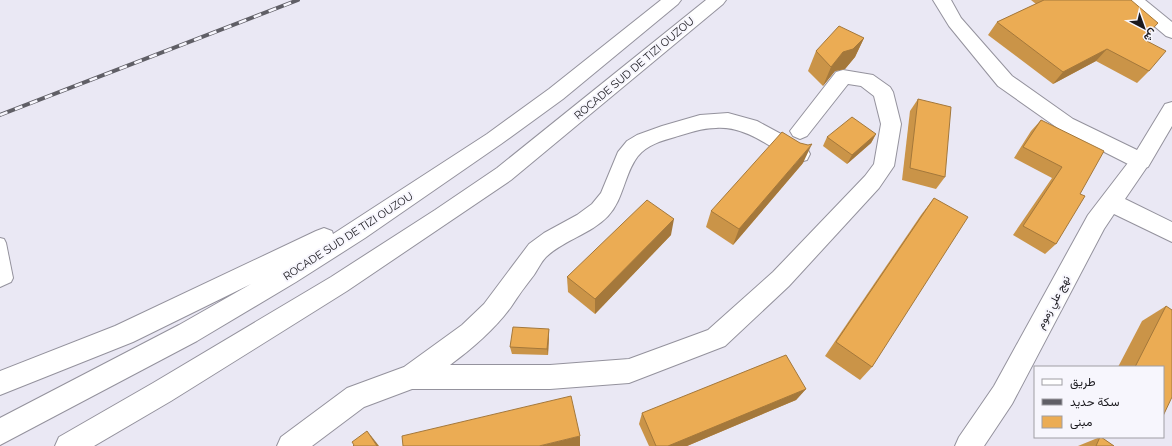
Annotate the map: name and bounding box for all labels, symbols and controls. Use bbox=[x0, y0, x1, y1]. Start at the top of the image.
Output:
north arrow bbox=[1124, 8, 1164, 48]
street label: ROCADE SUD DE TIZI OUZOU bbox=[572, 15, 697, 122]
text: ش bbox=[1141, 26, 1159, 44]
street label: ROCADE SUD DE TIZI OUZOU bbox=[281, 190, 416, 283]
street label: نهج علي زموم bbox=[1034, 273, 1076, 332]
legend bbox=[1034, 366, 1164, 438]
text: طريق bbox=[1070, 375, 1096, 390]
text: سكة حديد bbox=[1070, 395, 1119, 409]
text: مبنى bbox=[1070, 415, 1092, 430]

